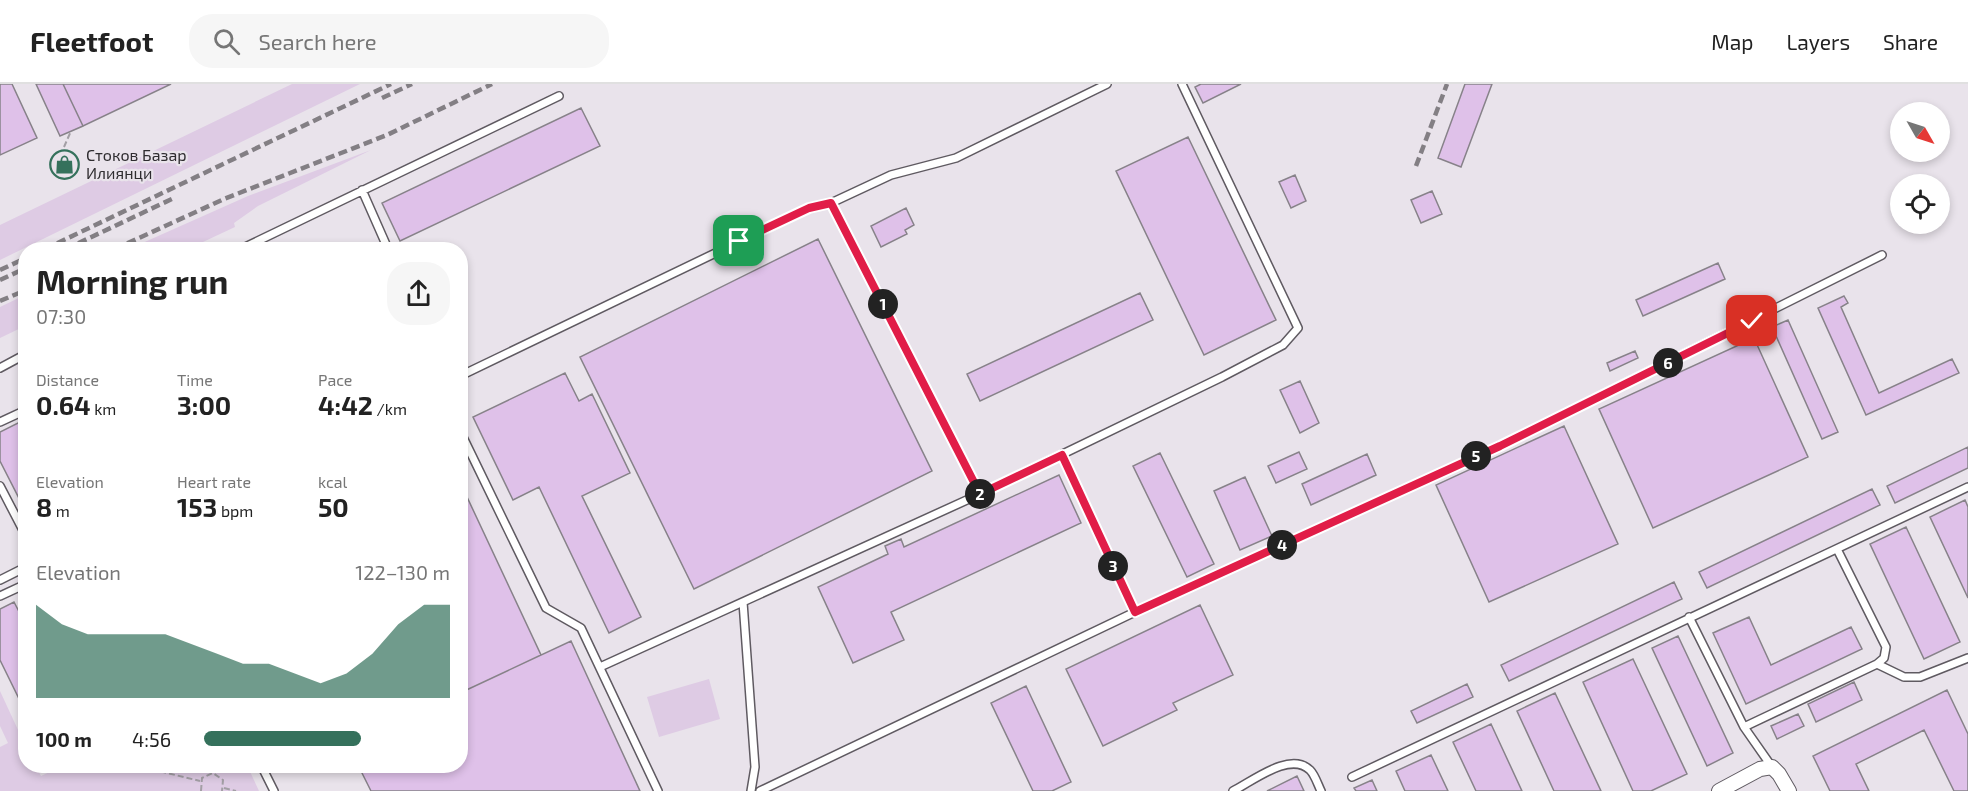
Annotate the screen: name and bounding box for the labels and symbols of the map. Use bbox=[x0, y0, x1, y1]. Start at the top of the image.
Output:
north arrow bbox=[1890, 102, 1950, 162]
place label: Стоков Базар Илиянци bbox=[86, 145, 187, 182]
shop icon: Стоков Базар Илиянци bbox=[49, 148, 81, 180]
pin bbox=[713, 215, 764, 266]
pin: 1 bbox=[868, 289, 898, 319]
pin bbox=[1726, 295, 1777, 346]
pin: 6 bbox=[1653, 348, 1683, 378]
pin: 5 bbox=[1461, 441, 1491, 471]
pin: 2 bbox=[965, 479, 995, 509]
pin: 4 bbox=[1267, 530, 1297, 560]
pin: 3 bbox=[1098, 551, 1128, 581]

